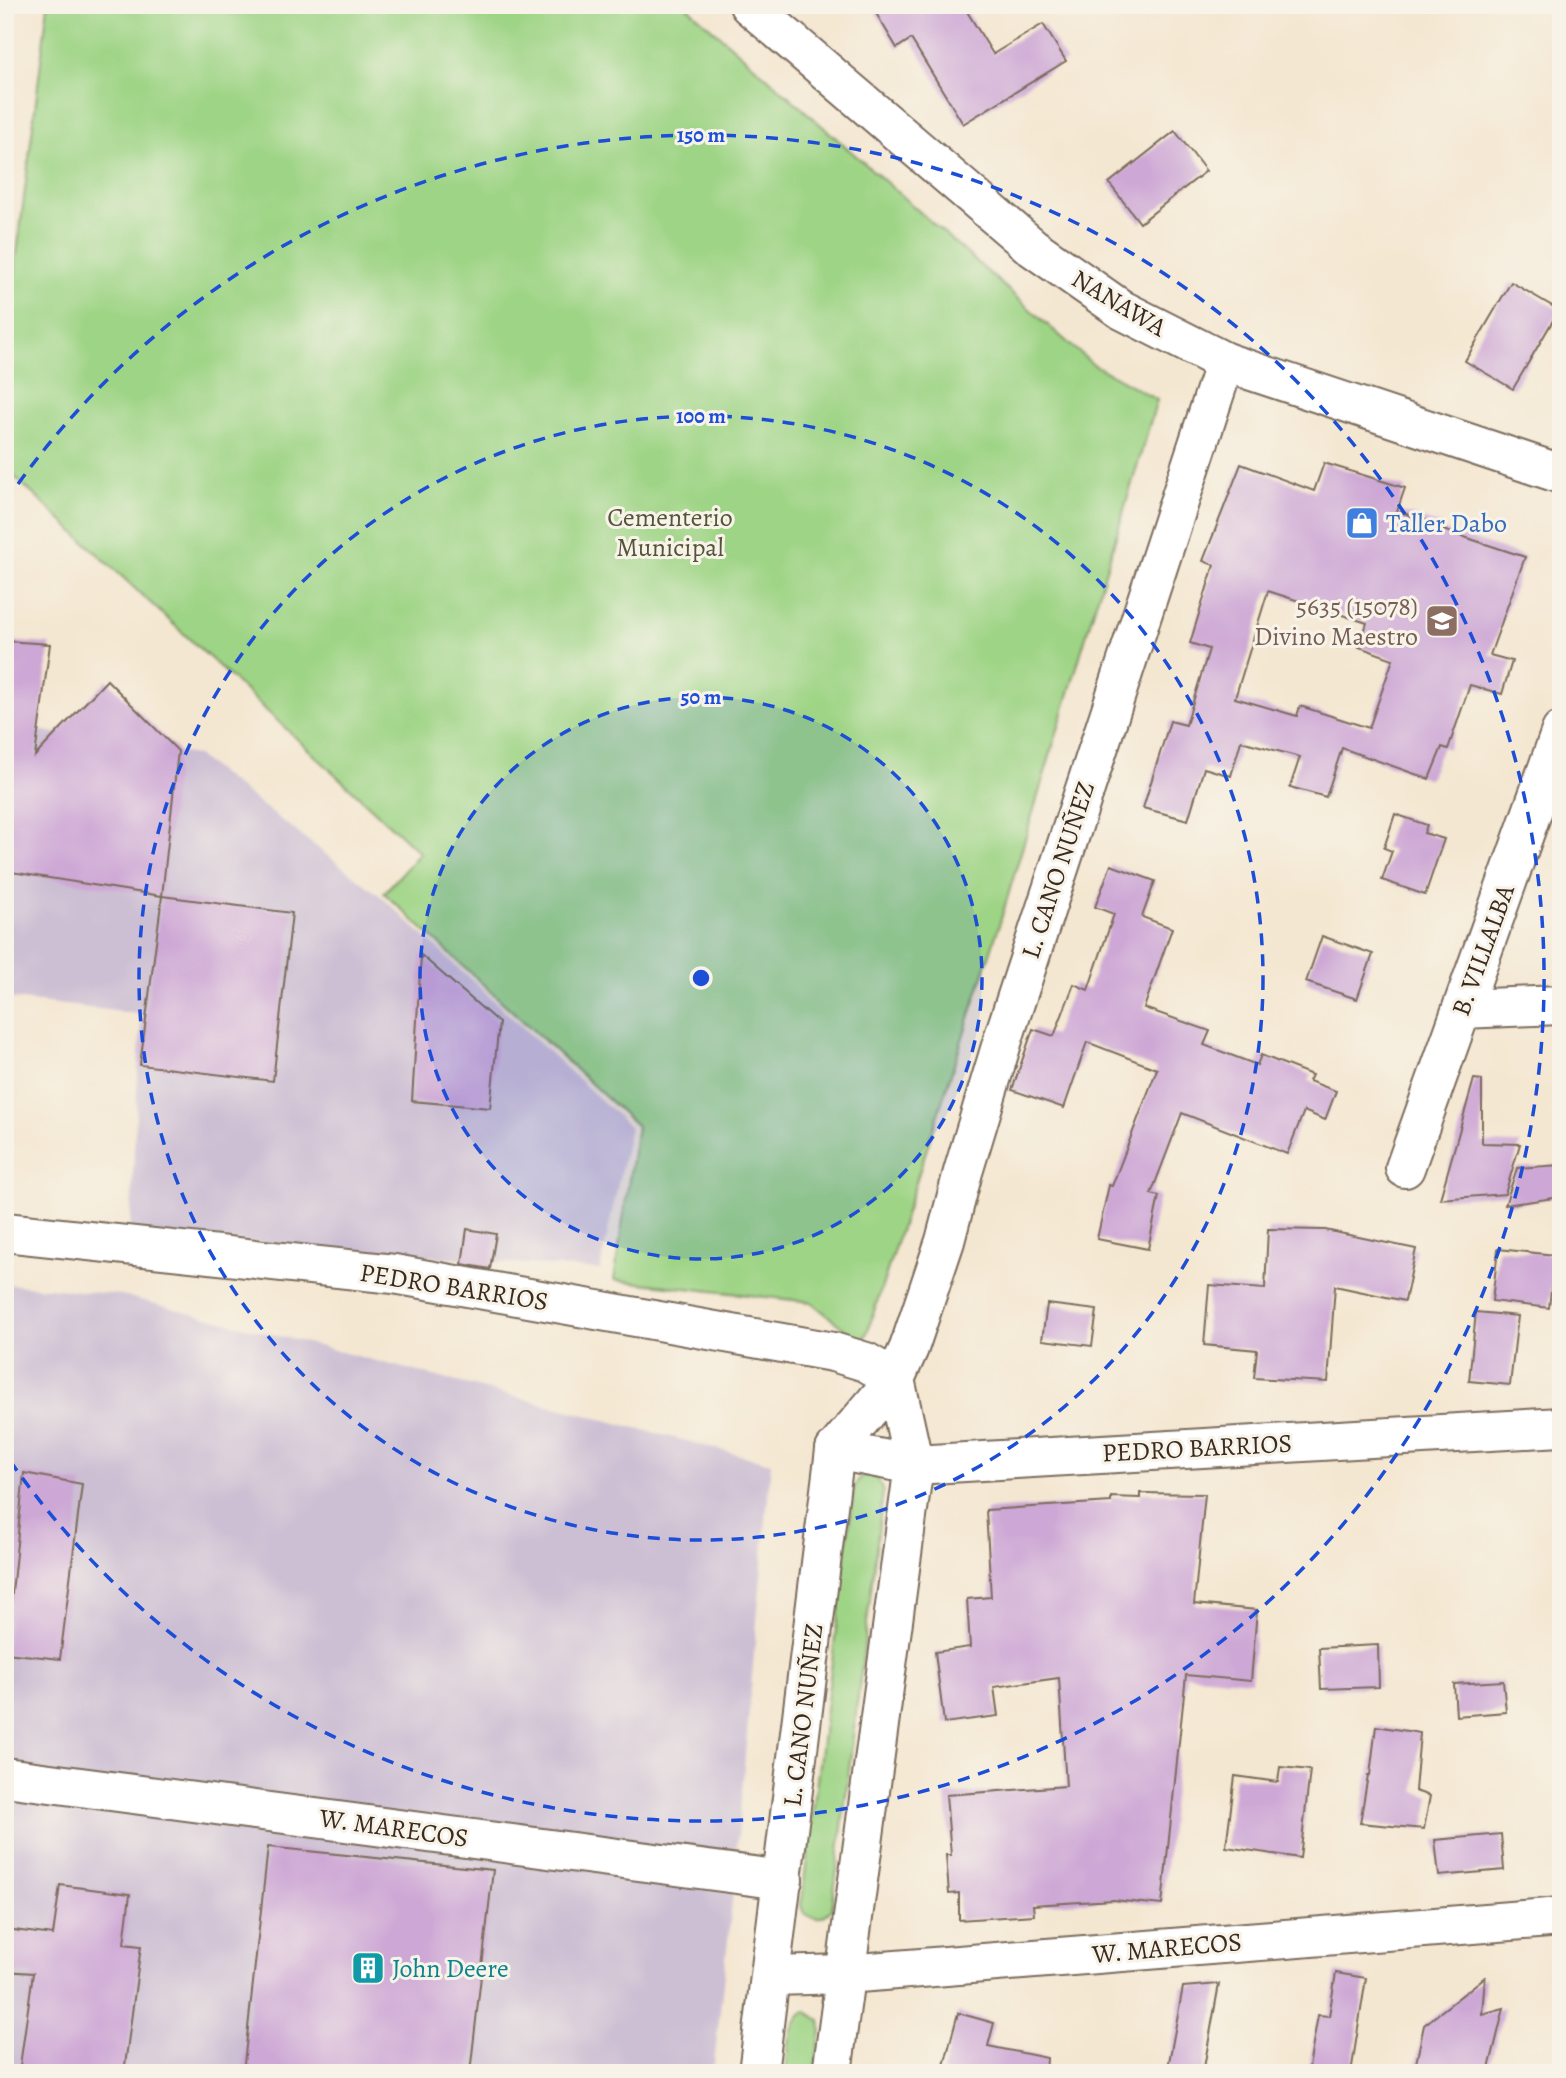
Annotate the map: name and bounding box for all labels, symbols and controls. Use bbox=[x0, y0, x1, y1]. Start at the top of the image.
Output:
text: 150 m bbox=[677, 121, 726, 149]
street label: NANAWA bbox=[1065, 261, 1173, 345]
text: 100 m bbox=[676, 402, 726, 430]
park label: Cementerio Municipal bbox=[607, 500, 733, 565]
shop icon: Taller Dabo bbox=[1343, 504, 1381, 542]
place label: Taller Dabo bbox=[1386, 506, 1507, 541]
place label: 5635 (15078) Divino Maestro bbox=[1254, 589, 1418, 654]
school or university icon: 5635 (15078) Divino Maestro bbox=[1423, 602, 1461, 640]
text: 50 m bbox=[681, 683, 722, 711]
street label: L. CANO NUÑEZ bbox=[1013, 777, 1103, 963]
street label: B. VILLALBA bbox=[1443, 879, 1523, 1021]
centre of rings bbox=[689, 966, 713, 990]
street label: PEDRO BARRIOS bbox=[357, 1255, 551, 1319]
street label: PEDRO BARRIOS bbox=[1101, 1426, 1293, 1470]
street label: L. CANO NUÑEZ bbox=[774, 1621, 832, 1809]
street label: W. MARECOS bbox=[316, 1800, 471, 1856]
street label: W. MARECOS bbox=[1090, 1924, 1243, 1972]
building icon: John Deere bbox=[349, 1949, 387, 1987]
place label: John Deere bbox=[392, 1951, 509, 1986]

